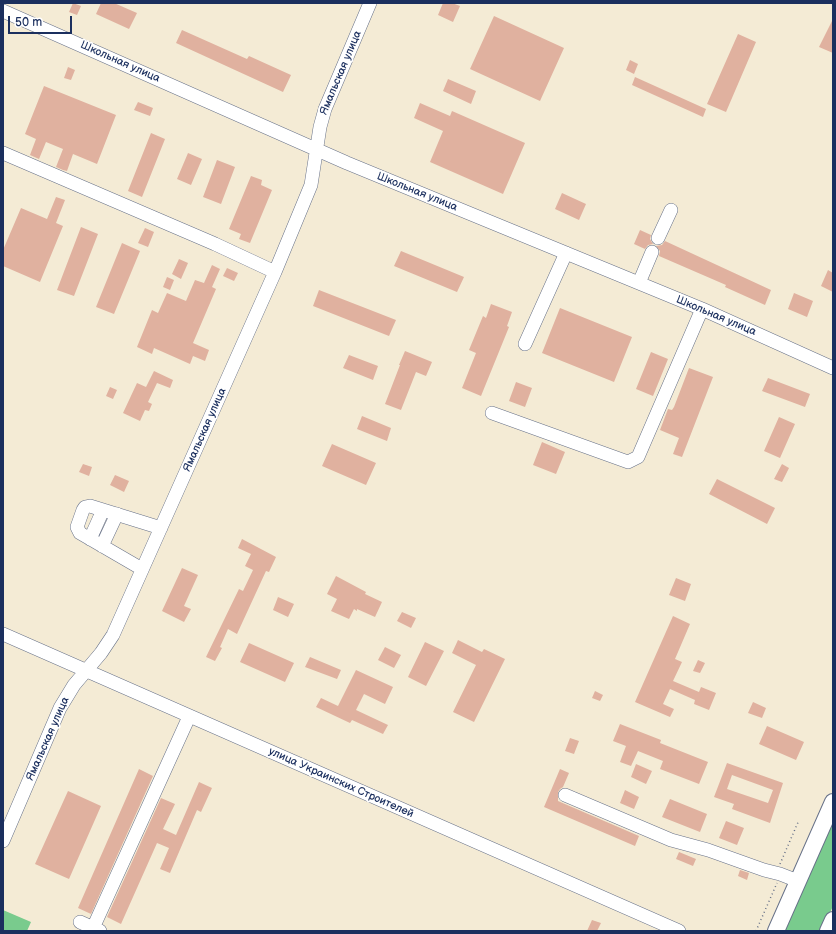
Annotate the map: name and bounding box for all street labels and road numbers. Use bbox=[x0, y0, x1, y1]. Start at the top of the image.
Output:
street label: Ямальская улица bbox=[317, 29, 365, 117]
street label: Школьная улица bbox=[78, 39, 162, 85]
street label: Школьная улица bbox=[375, 170, 459, 214]
street label: Школьная улица bbox=[674, 293, 758, 339]
street label: Ямальская улица bbox=[181, 386, 229, 474]
street label: Ямальская улица bbox=[24, 695, 72, 783]
street label: улица Украинских Строителей bbox=[266, 745, 416, 821]

